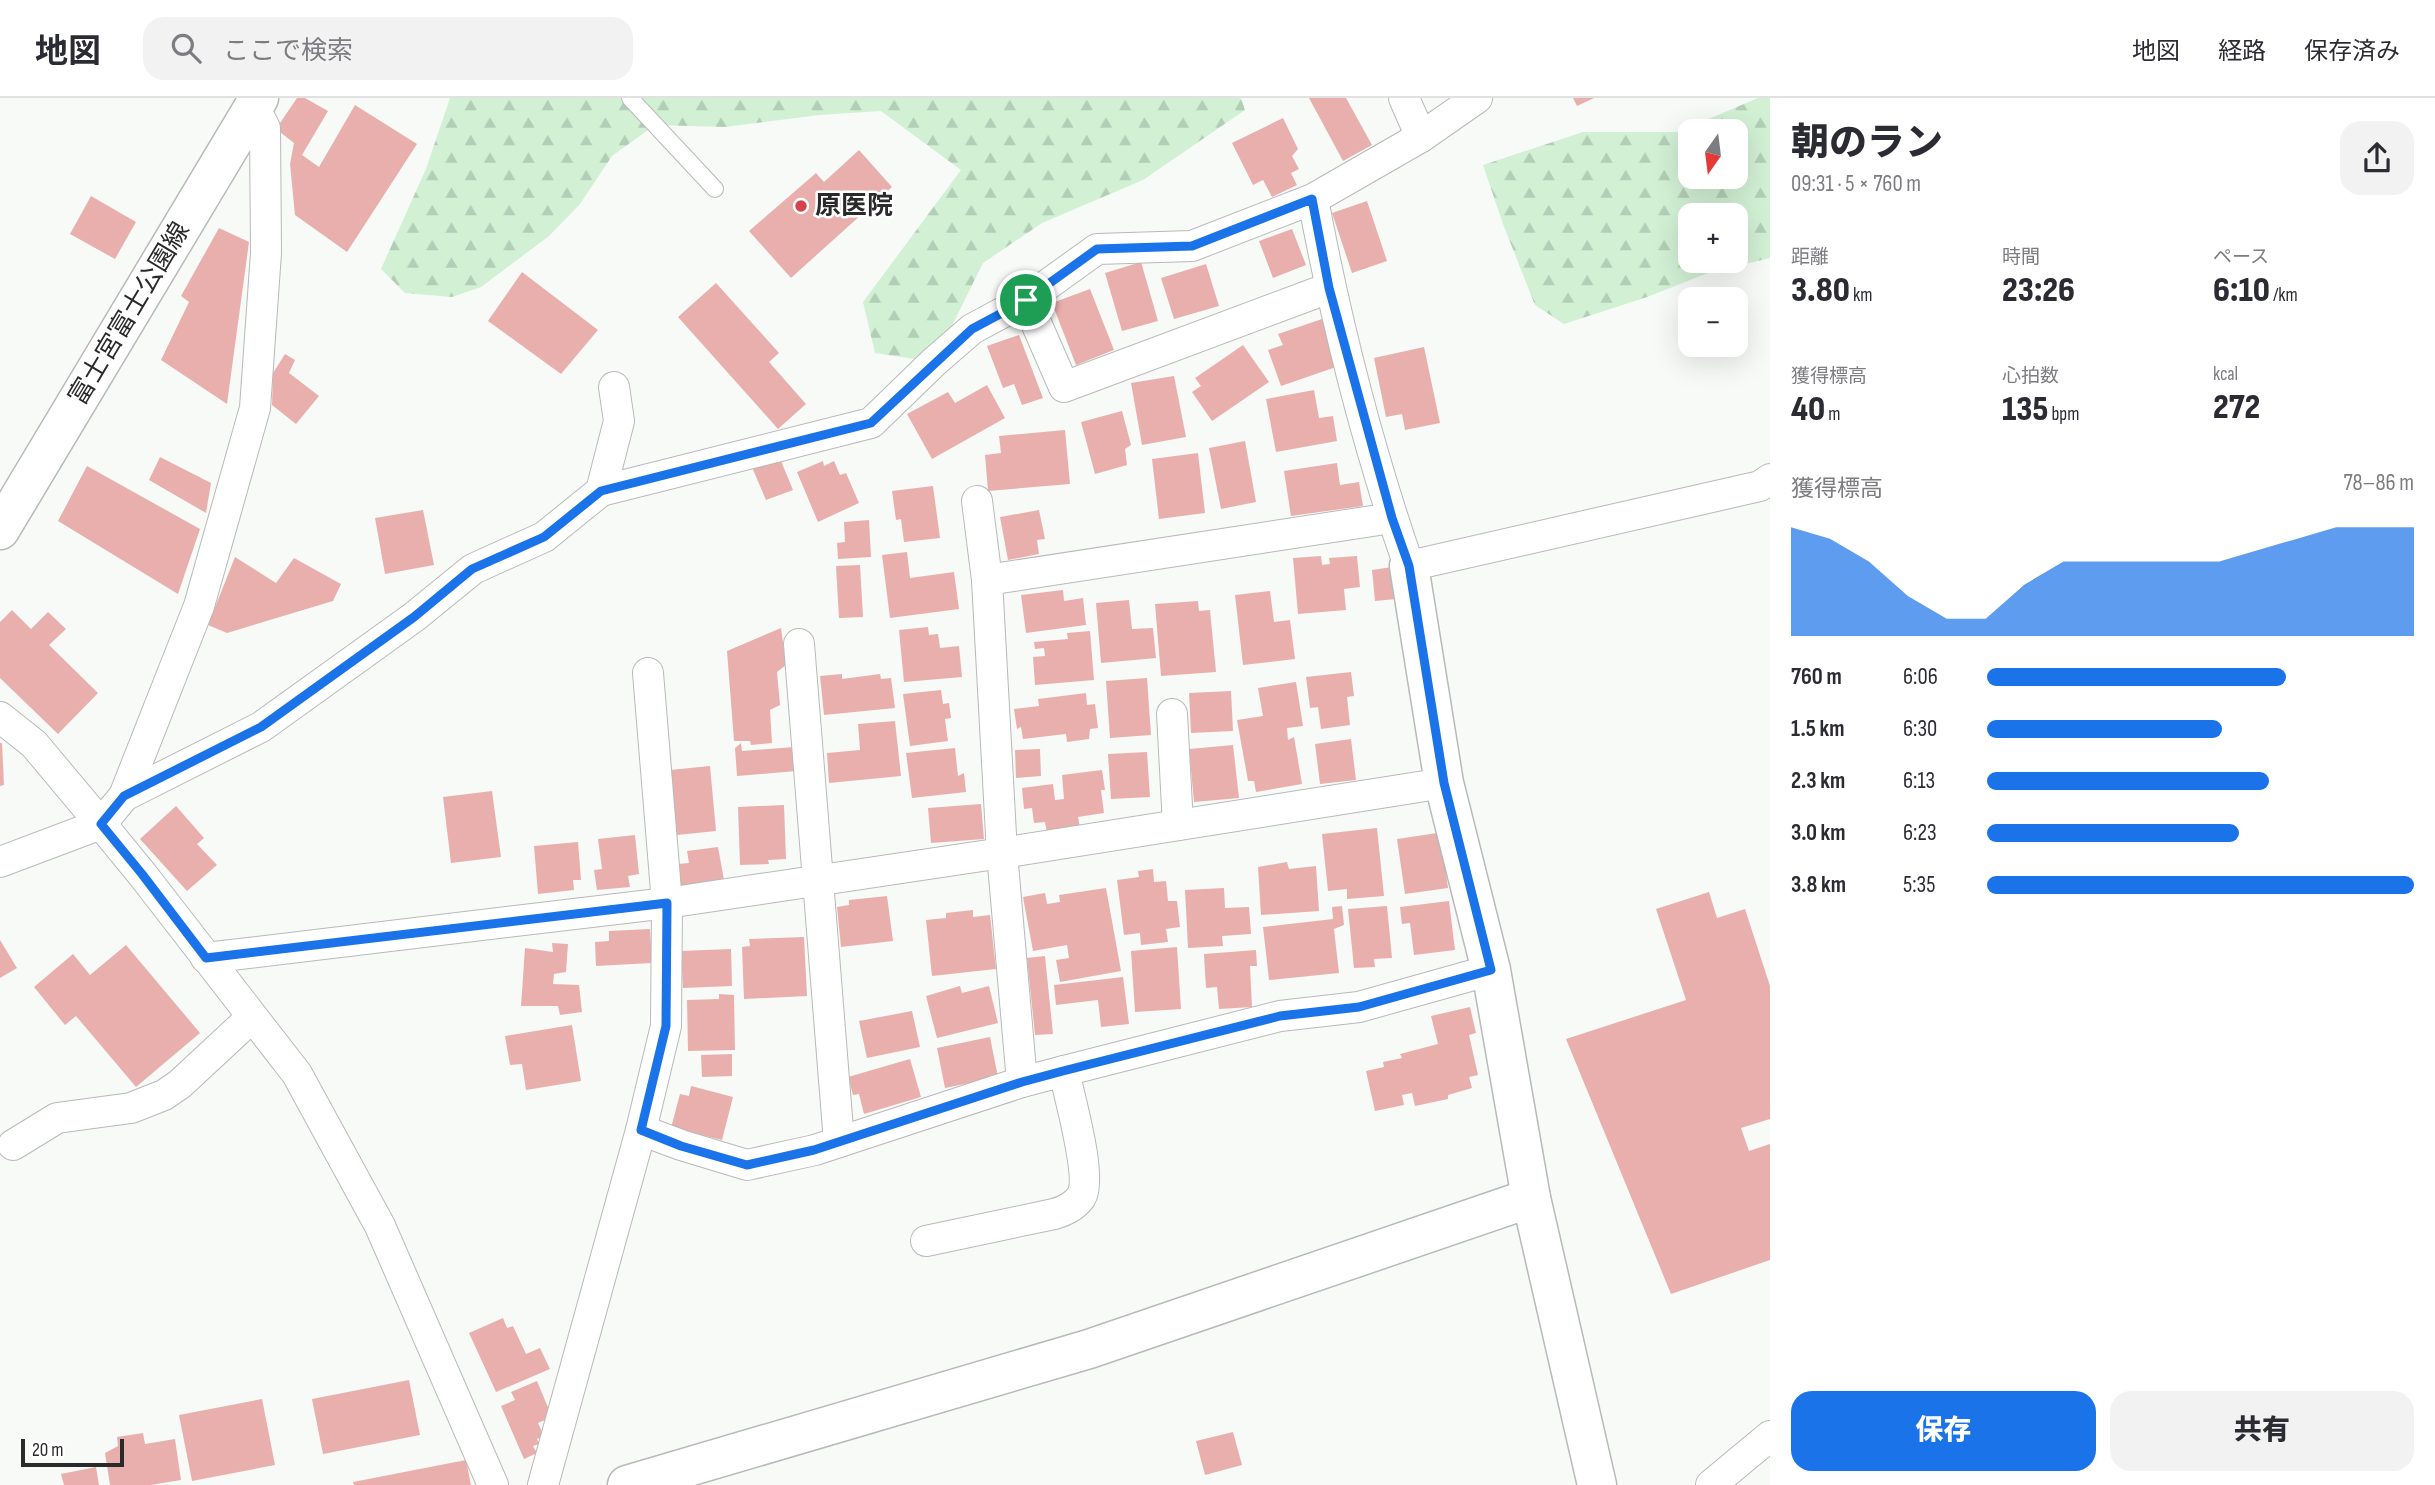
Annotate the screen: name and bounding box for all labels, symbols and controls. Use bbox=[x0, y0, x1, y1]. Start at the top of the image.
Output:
search box bbox=[143, 17, 633, 80]
icon: search bbox=[167, 29, 205, 67]
text: 地図 bbox=[35, 32, 101, 72]
text: ここで検索 bbox=[223, 36, 353, 67]
text: 地図 bbox=[2132, 37, 2180, 66]
text: 経路 bbox=[2218, 37, 2266, 66]
text: 保存済み bbox=[2304, 37, 2400, 66]
north arrow bbox=[1678, 119, 1748, 189]
map controls bbox=[1678, 119, 1748, 357]
text: 朝のラン bbox=[1791, 121, 1943, 166]
button: share bbox=[2340, 121, 2414, 195]
text: 09:31 · 5 × 760 m bbox=[1791, 170, 1921, 198]
place label: 原医院 bbox=[815, 191, 893, 222]
marker: 原医院 bbox=[793, 198, 809, 214]
button: + bbox=[1678, 203, 1748, 273]
street label: 富士宮富士公園線 bbox=[63, 217, 197, 411]
text: 距離 bbox=[1791, 246, 1829, 269]
text: 時間 bbox=[2002, 246, 2040, 269]
text: ペース bbox=[2213, 246, 2269, 269]
text: 3.80 bbox=[1791, 269, 1850, 312]
text: 23:26 bbox=[2002, 269, 2075, 312]
text: 6:10 bbox=[2213, 269, 2270, 312]
pin bbox=[996, 270, 1056, 330]
icon: arrive bbox=[1007, 281, 1045, 319]
text: km bbox=[1850, 284, 1872, 307]
text: /km bbox=[2270, 284, 2298, 307]
button: − bbox=[1678, 287, 1748, 357]
text: kcal bbox=[2213, 363, 2238, 386]
text: 獲得標高 bbox=[1791, 365, 1867, 388]
text: 心拍数 bbox=[2002, 365, 2059, 388]
text: 272 bbox=[2213, 386, 2260, 429]
text: 40 bbox=[1791, 388, 1825, 431]
text: 135 bbox=[2002, 388, 2048, 431]
text: m bbox=[1825, 403, 1840, 426]
text: bpm bbox=[2048, 403, 2079, 426]
text: 78–86 m bbox=[2343, 469, 2414, 497]
text: 獲得標高 bbox=[1791, 475, 1883, 503]
text: 760 m bbox=[1791, 663, 1842, 691]
text: 6:06 bbox=[1903, 663, 1938, 691]
text: 1.5 km bbox=[1791, 715, 1844, 743]
text: 6:30 bbox=[1903, 715, 1937, 743]
text: 2.3 km bbox=[1791, 767, 1845, 795]
text: 6:13 bbox=[1903, 767, 1935, 795]
text: 3.0 km bbox=[1791, 819, 1846, 847]
text: 6:23 bbox=[1903, 819, 1937, 847]
text: 3.8 km bbox=[1791, 871, 1846, 899]
text: 5:35 bbox=[1903, 871, 1935, 899]
button: 保存 bbox=[1791, 1391, 2096, 1471]
button: 共有 bbox=[2110, 1391, 2414, 1471]
scale bar bbox=[21, 1436, 124, 1468]
text: 20 m bbox=[32, 1439, 64, 1462]

